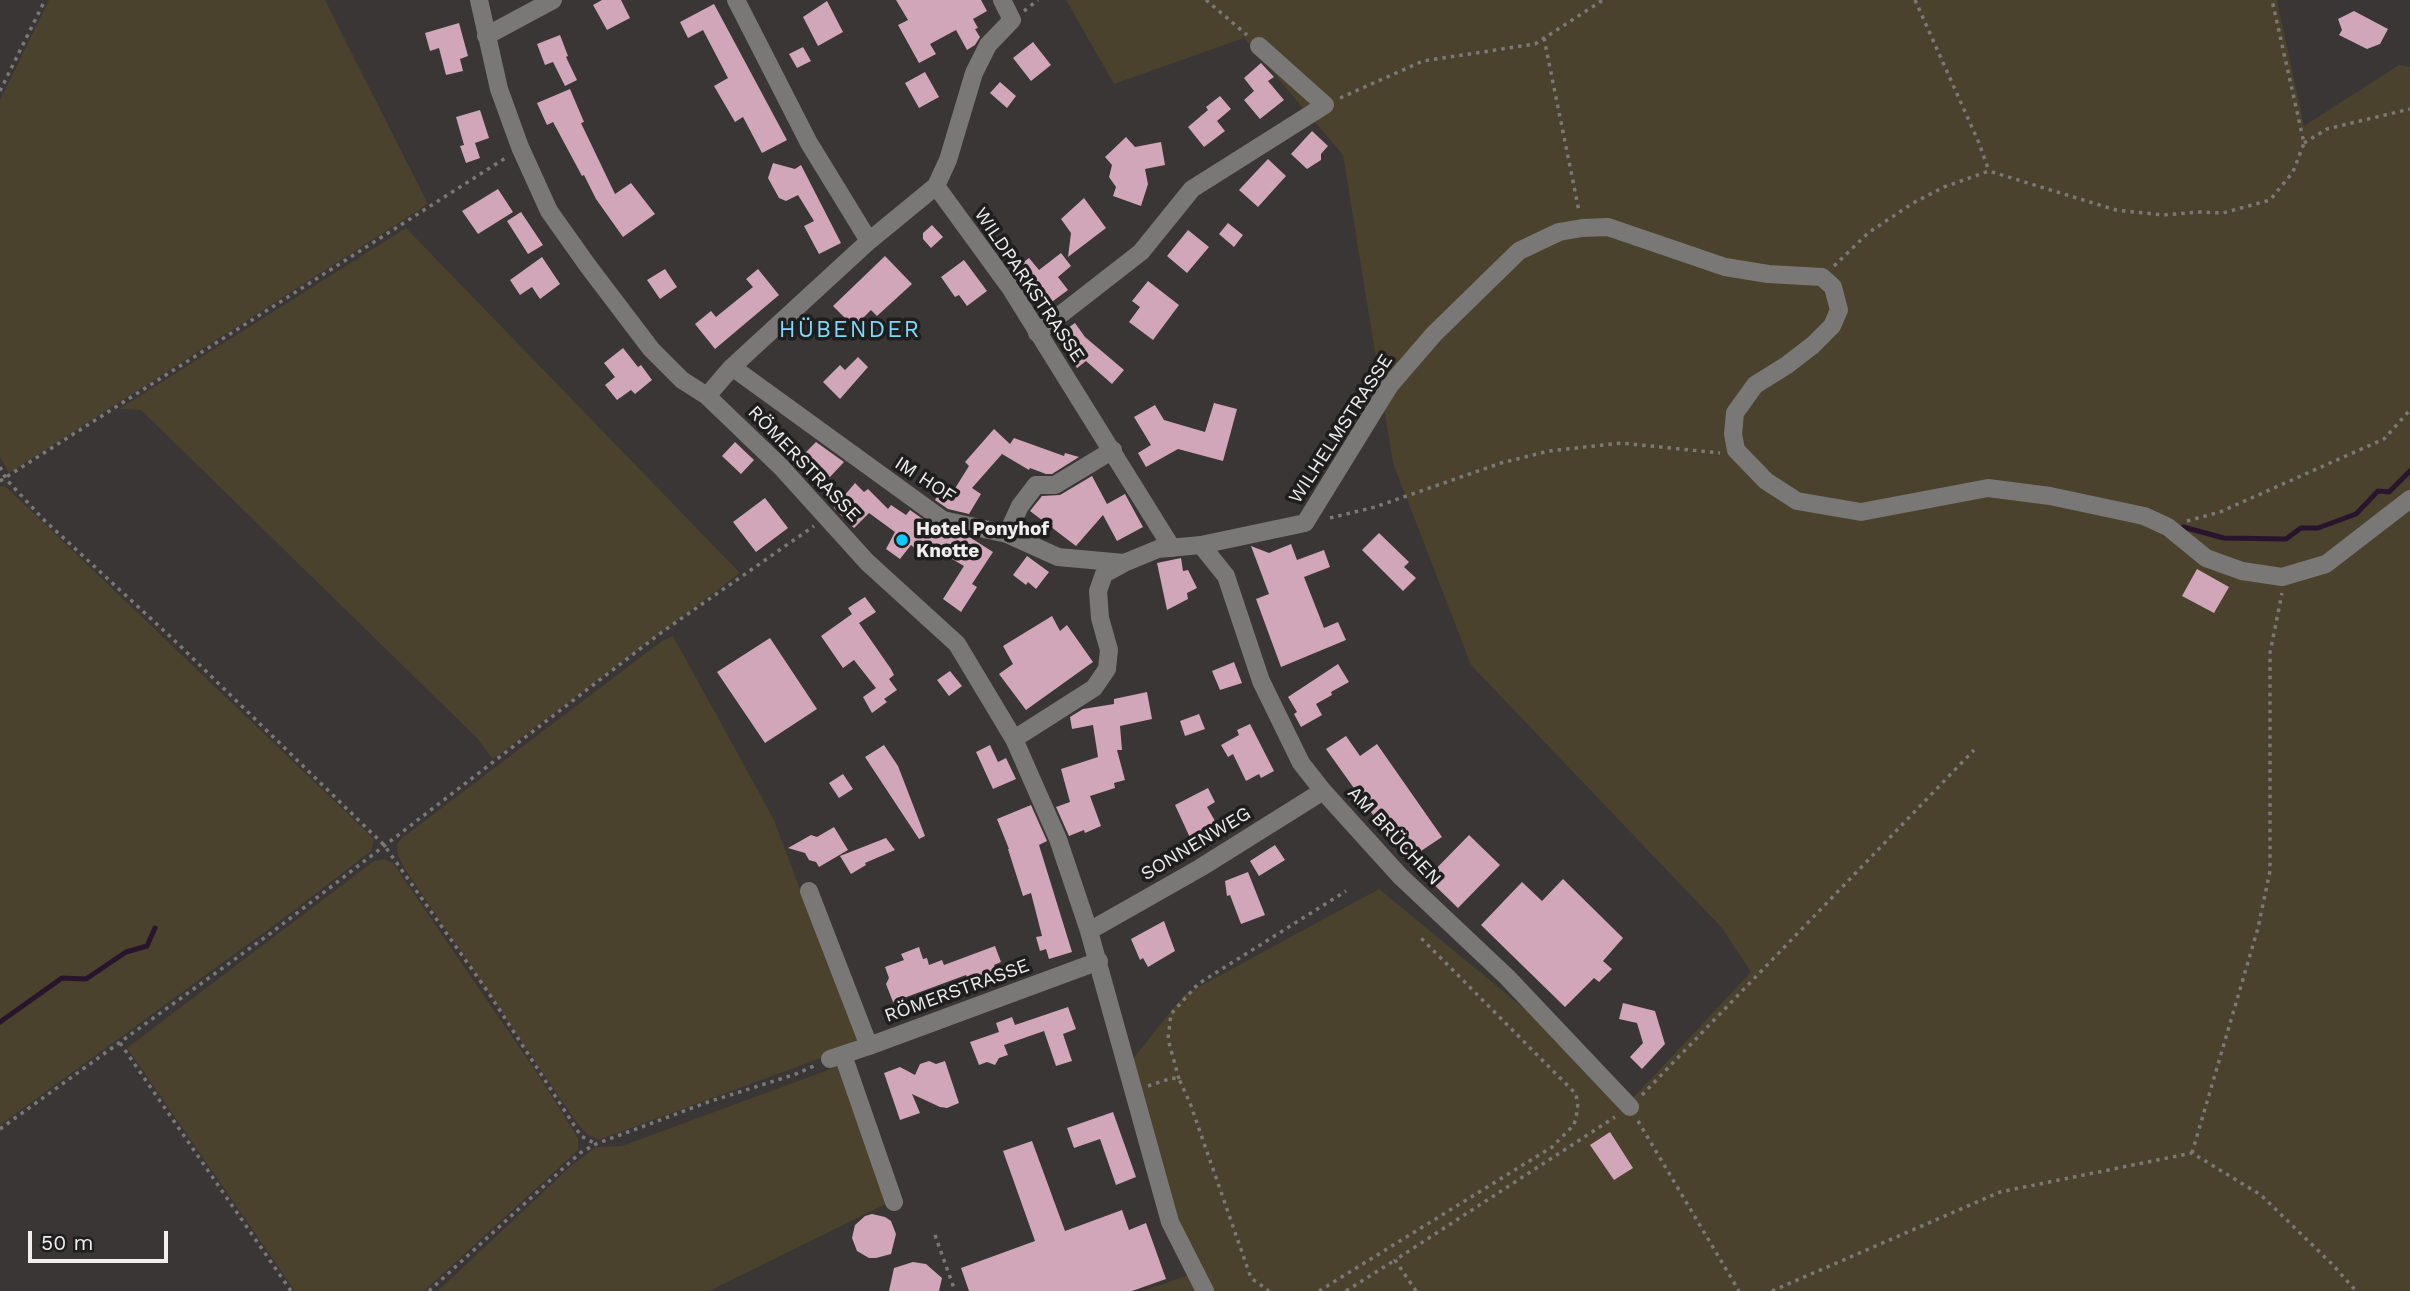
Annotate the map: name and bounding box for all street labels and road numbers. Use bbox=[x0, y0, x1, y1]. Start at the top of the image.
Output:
street label: WILDPARKSTRASSE bbox=[969, 203, 1089, 367]
street label: WILHELMSTRASSE bbox=[1284, 350, 1398, 508]
street label: RÖMERSTRASSE bbox=[743, 401, 865, 527]
street label: IM HOF bbox=[890, 452, 960, 508]
street label: AM BRÜCHEN bbox=[1342, 782, 1446, 890]
street label: SONNENWEG bbox=[1137, 802, 1255, 886]
street label: RÖMERSTRASSE bbox=[882, 954, 1032, 1028]

